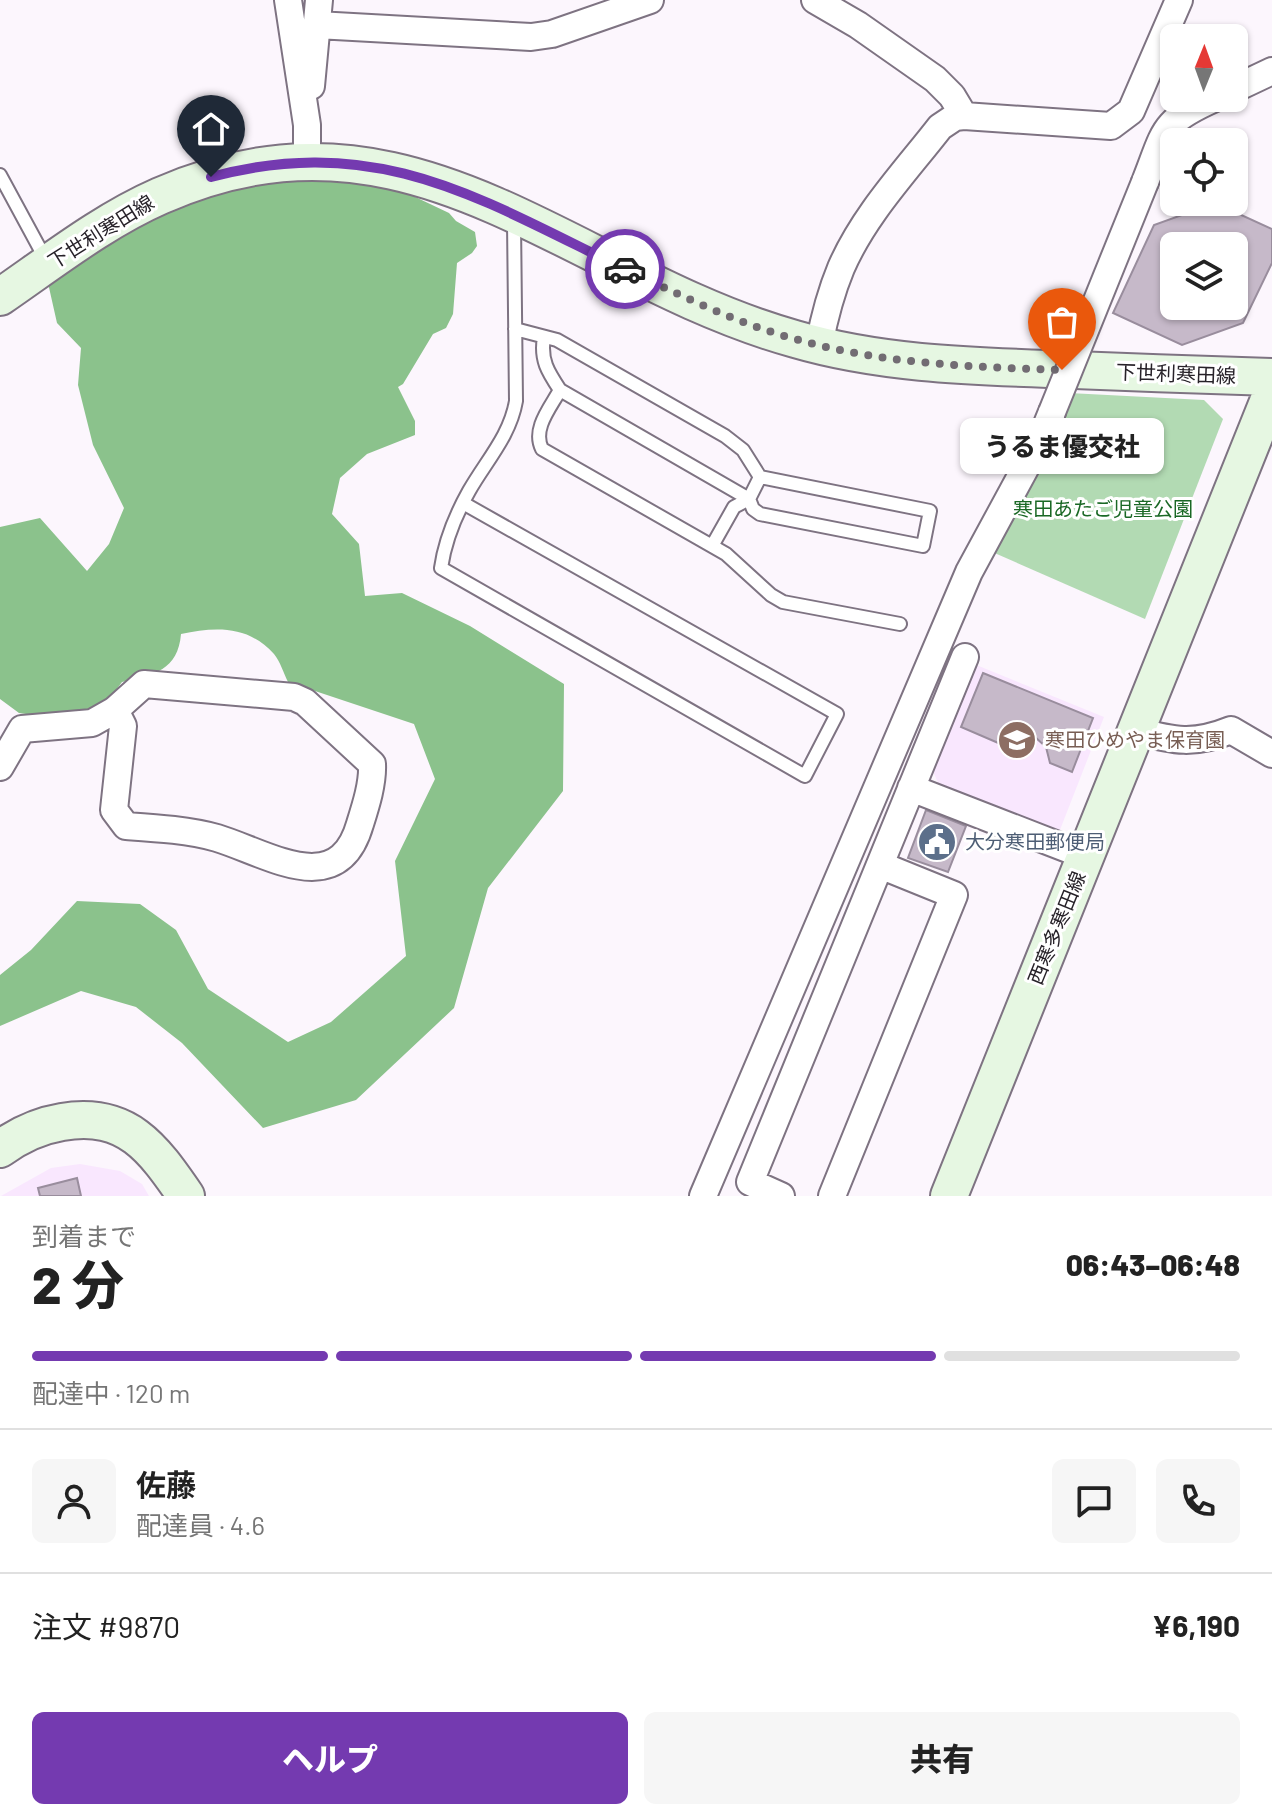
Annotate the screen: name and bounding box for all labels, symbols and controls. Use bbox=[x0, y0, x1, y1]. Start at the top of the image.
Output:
north arrow bbox=[1160, 24, 1248, 112]
map controls bbox=[1160, 24, 1248, 320]
pin bbox=[177, 95, 245, 177]
icon: home bbox=[189, 107, 233, 151]
button: locate bbox=[1160, 128, 1248, 216]
street label: 下世利寒田線 bbox=[43, 189, 158, 273]
courier bbox=[585, 229, 665, 309]
button: layers bbox=[1160, 232, 1248, 320]
icon: car bbox=[603, 247, 647, 291]
pin bbox=[1028, 288, 1096, 370]
icon: bag bbox=[1040, 300, 1084, 344]
street label: 下世利寒田線 bbox=[1116, 359, 1236, 387]
callout: うるま優交社 bbox=[960, 418, 1164, 474]
text: うるま優交社 bbox=[984, 430, 1140, 461]
park label: 寒田あたご児童公園 bbox=[1013, 496, 1193, 520]
school or university icon: 寒田ひめやま保育園 bbox=[996, 719, 1038, 761]
place label: 寒田ひめやま保育園 bbox=[1045, 727, 1225, 751]
public building icon: 大分寒田郵便局 bbox=[916, 821, 958, 863]
place label: 大分寒田郵便局 bbox=[965, 829, 1105, 853]
street label: 西寒多寒田線 bbox=[1022, 867, 1090, 988]
text: 到着まで bbox=[32, 1220, 136, 1251]
text: 06:43–06:48 bbox=[1066, 1246, 1240, 1282]
text: 2 分 bbox=[32, 1252, 124, 1314]
text: 配達中 · 120 m bbox=[32, 1377, 190, 1408]
button: person bbox=[32, 1459, 116, 1543]
button: chat bbox=[1052, 1459, 1136, 1543]
button: phone bbox=[1156, 1459, 1240, 1543]
text: 佐藤 bbox=[136, 1466, 196, 1502]
text: 配達員 · 4.6 bbox=[136, 1509, 265, 1540]
text: ¥6,190 bbox=[1152, 1607, 1240, 1643]
text: 注文 #9870 bbox=[32, 1608, 180, 1644]
button: ヘルプ bbox=[32, 1712, 628, 1804]
button: 共有 bbox=[644, 1712, 1240, 1804]

